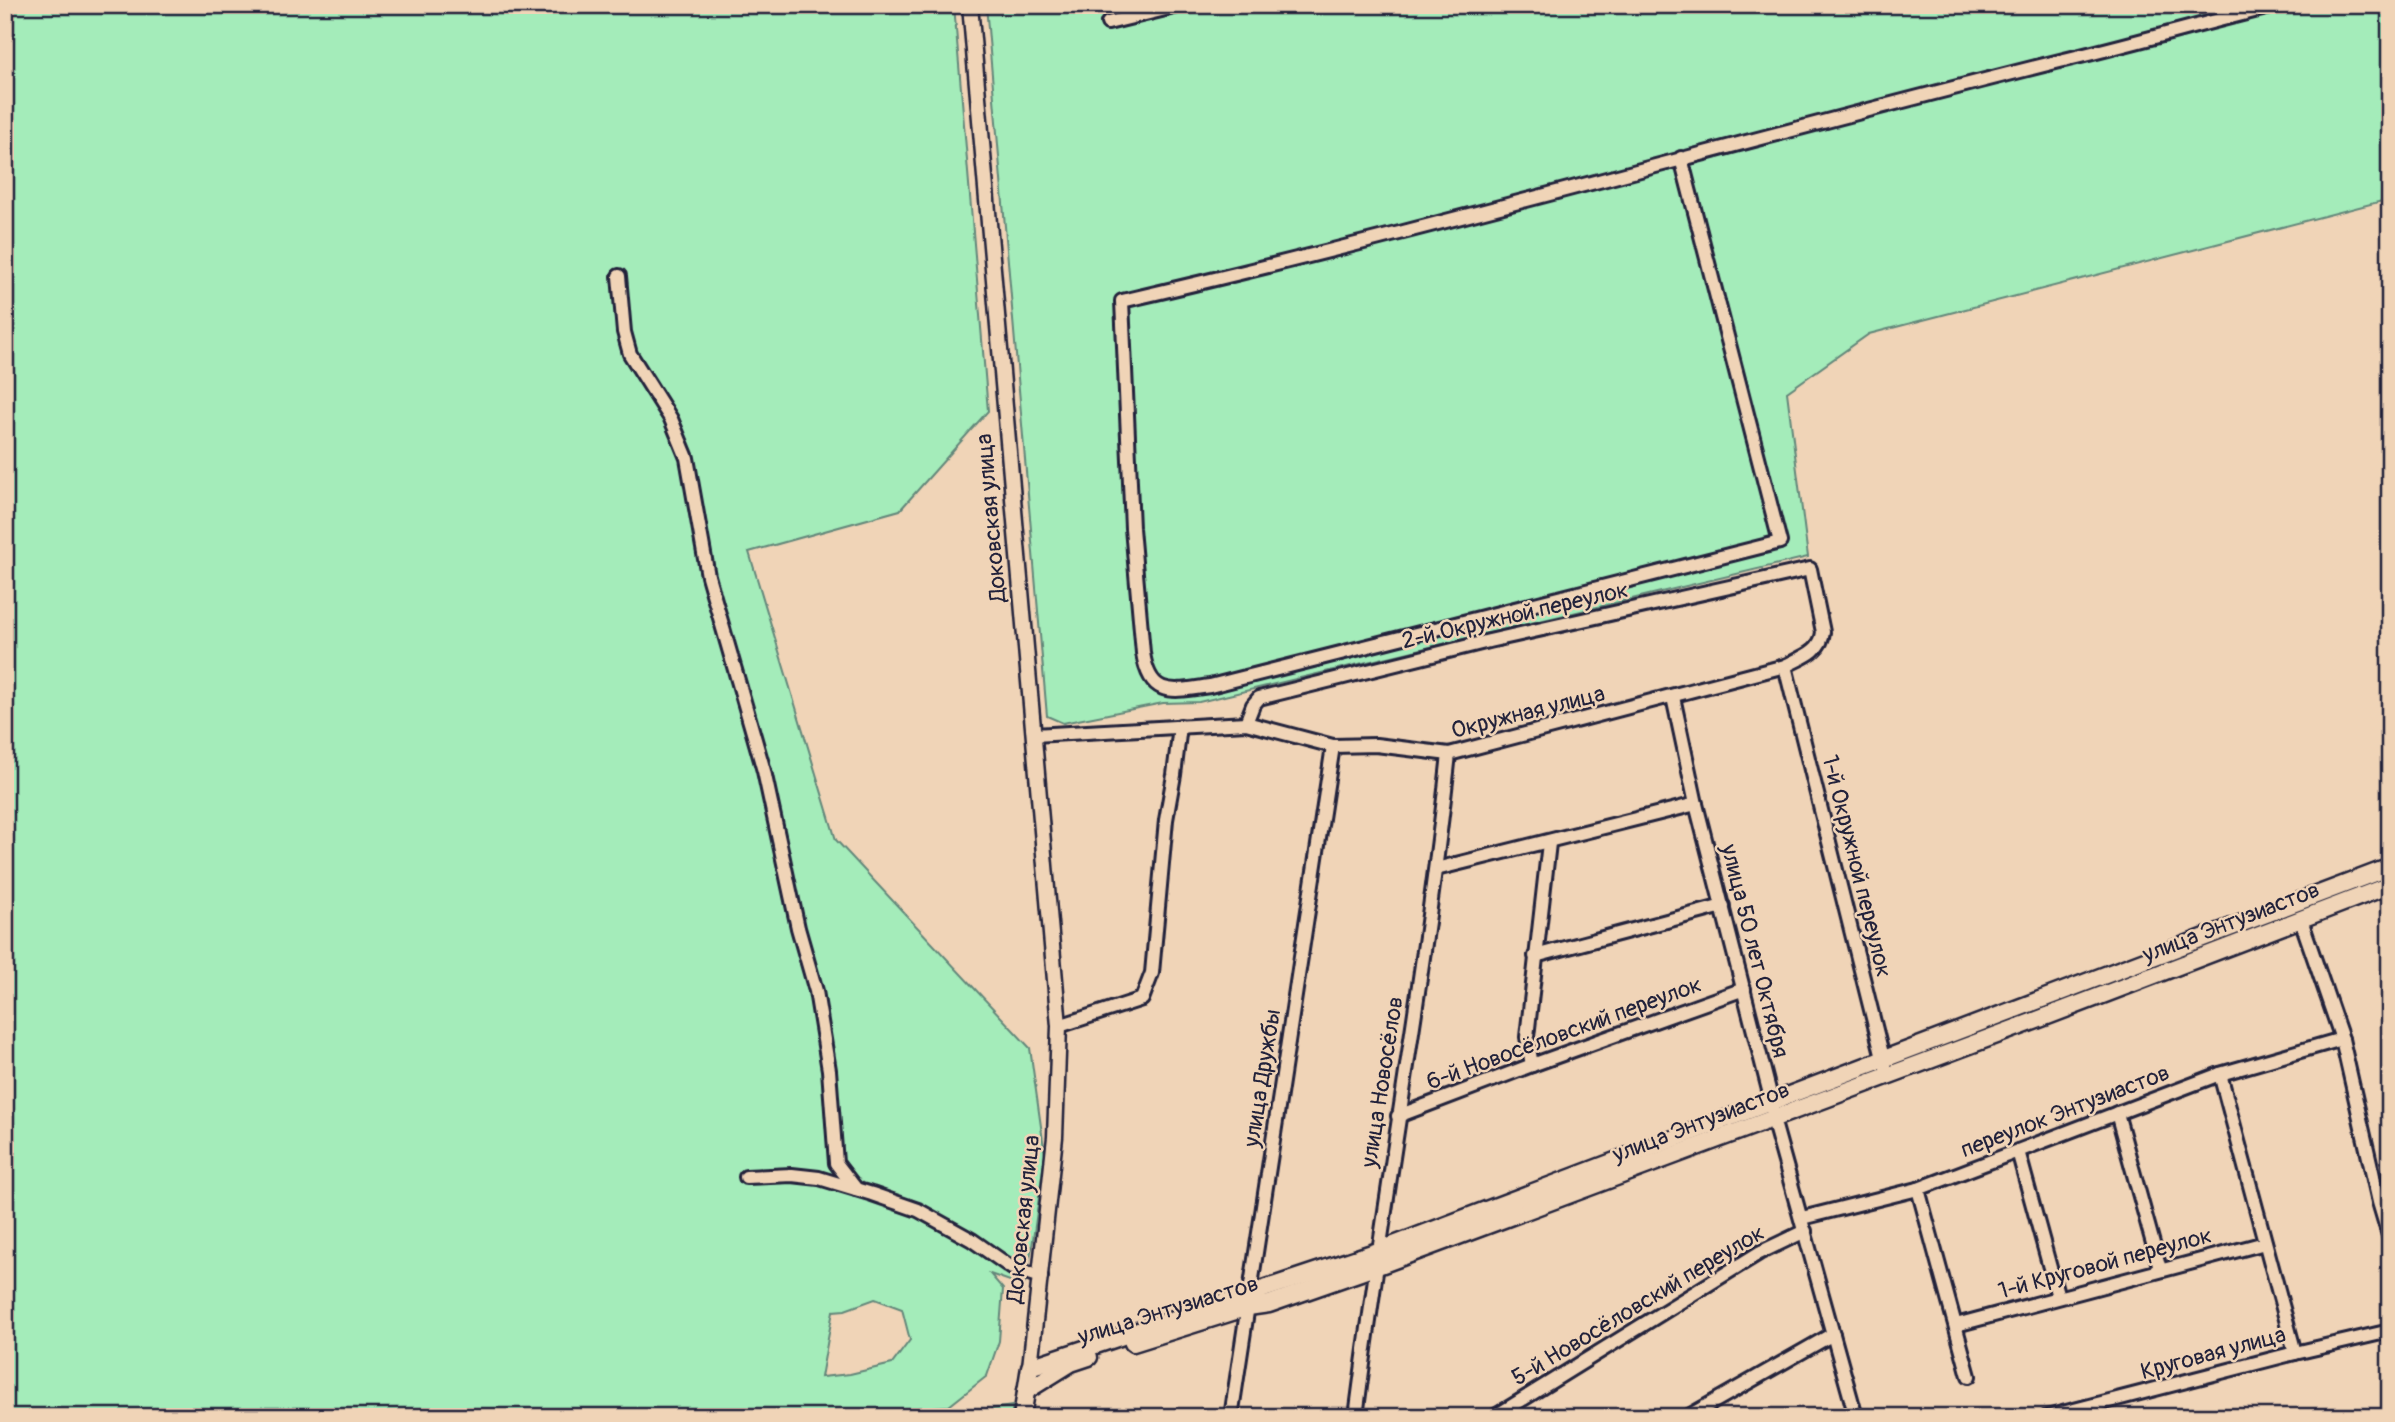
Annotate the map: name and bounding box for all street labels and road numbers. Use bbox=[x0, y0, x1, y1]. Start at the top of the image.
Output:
street label: Доковская улица bbox=[969, 433, 1013, 604]
street label: 2-й Окружной переулок bbox=[1399, 575, 1631, 655]
street label: Окружная улица bbox=[1448, 679, 1608, 745]
street label: 1-й Окружной переулок bbox=[1815, 752, 1899, 980]
street label: улица 50 лет Октября bbox=[1714, 840, 1796, 1061]
street label: улица Энтузиастов bbox=[2137, 875, 2324, 969]
street label: 6-й Новосёловский переулок bbox=[1422, 970, 1706, 1096]
street label: улица Новосёлов bbox=[1354, 994, 1410, 1171]
street label: улица Дружбы bbox=[1237, 1007, 1287, 1150]
street label: переулок Энтузиастов bbox=[1956, 1058, 2174, 1164]
street label: улица Энтузиастов bbox=[1607, 1075, 1794, 1169]
street label: Доковская улица bbox=[1000, 1133, 1046, 1306]
street label: 5-й Новосёловский переулок bbox=[1506, 1218, 1770, 1392]
street label: 1-й Круговой переулок bbox=[1995, 1220, 2215, 1305]
street label: улица Энтузиастов bbox=[1073, 1269, 1262, 1352]
street label: Круговая улица bbox=[2137, 1320, 2289, 1386]

